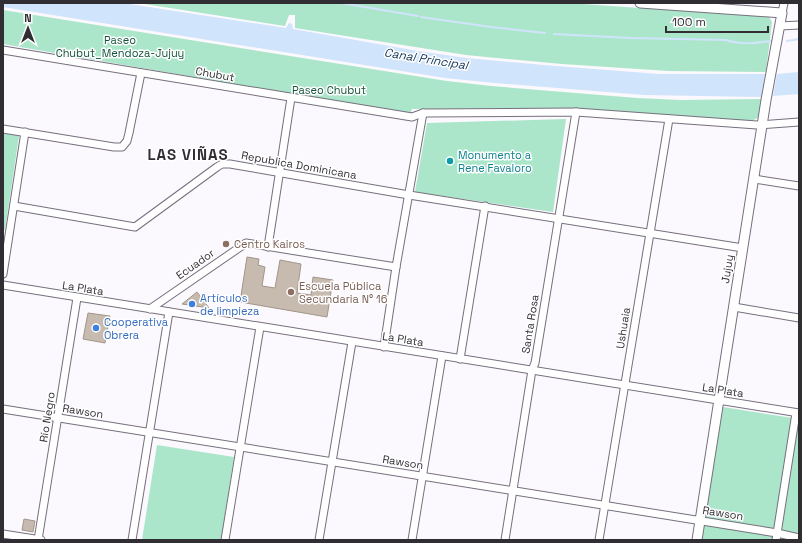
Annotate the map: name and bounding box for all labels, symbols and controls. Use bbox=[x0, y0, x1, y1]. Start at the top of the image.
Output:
north arrow bbox=[8, 8, 48, 48]
scale bar bbox=[666, 8, 768, 34]
text: N bbox=[24, 11, 32, 25]
text: 100 m bbox=[672, 14, 706, 30]
park label: Paseo Chubut_Mendoza-Jujuy bbox=[56, 33, 184, 60]
water label: Canal Principal bbox=[383, 44, 471, 74]
street label: Chubut bbox=[194, 64, 236, 84]
park label: Paseo Chubut bbox=[292, 83, 366, 97]
district label: LAS VIÑAS bbox=[147, 145, 229, 164]
street label: Republica Dominicana bbox=[240, 148, 359, 182]
place label: Monumento a Rene Favaloro bbox=[458, 148, 532, 175]
marker: Monumento a Rene Favaloro bbox=[445, 156, 455, 166]
place label: Centro Kairos bbox=[234, 237, 305, 251]
marker: Centro Kairos bbox=[221, 239, 231, 249]
street label: Ecuador bbox=[173, 246, 217, 282]
street label: Jujuy bbox=[718, 253, 736, 285]
street label: La Plata bbox=[61, 278, 105, 298]
place label: Escuela Pública Secundaria N° 16 bbox=[299, 279, 388, 306]
marker: Escuela Pública Secundaria N° 16 bbox=[286, 287, 296, 297]
place label: Artículos de limpieza bbox=[200, 291, 260, 318]
street label: Santa Rosa bbox=[518, 293, 542, 355]
marker: Artículos de limpieza bbox=[187, 299, 197, 309]
street label: Ushuaia bbox=[613, 306, 633, 350]
place label: Cooperativa Obrera bbox=[104, 315, 169, 342]
marker: Cooperativa Obrera bbox=[91, 323, 101, 333]
street label: La Plata bbox=[381, 329, 425, 349]
street label: La Plata bbox=[701, 380, 745, 400]
street label: Río Negro bbox=[36, 391, 58, 443]
street label: Rawson bbox=[62, 401, 104, 421]
street label: Rawson bbox=[382, 452, 424, 472]
street label: Rawson bbox=[702, 503, 744, 523]

